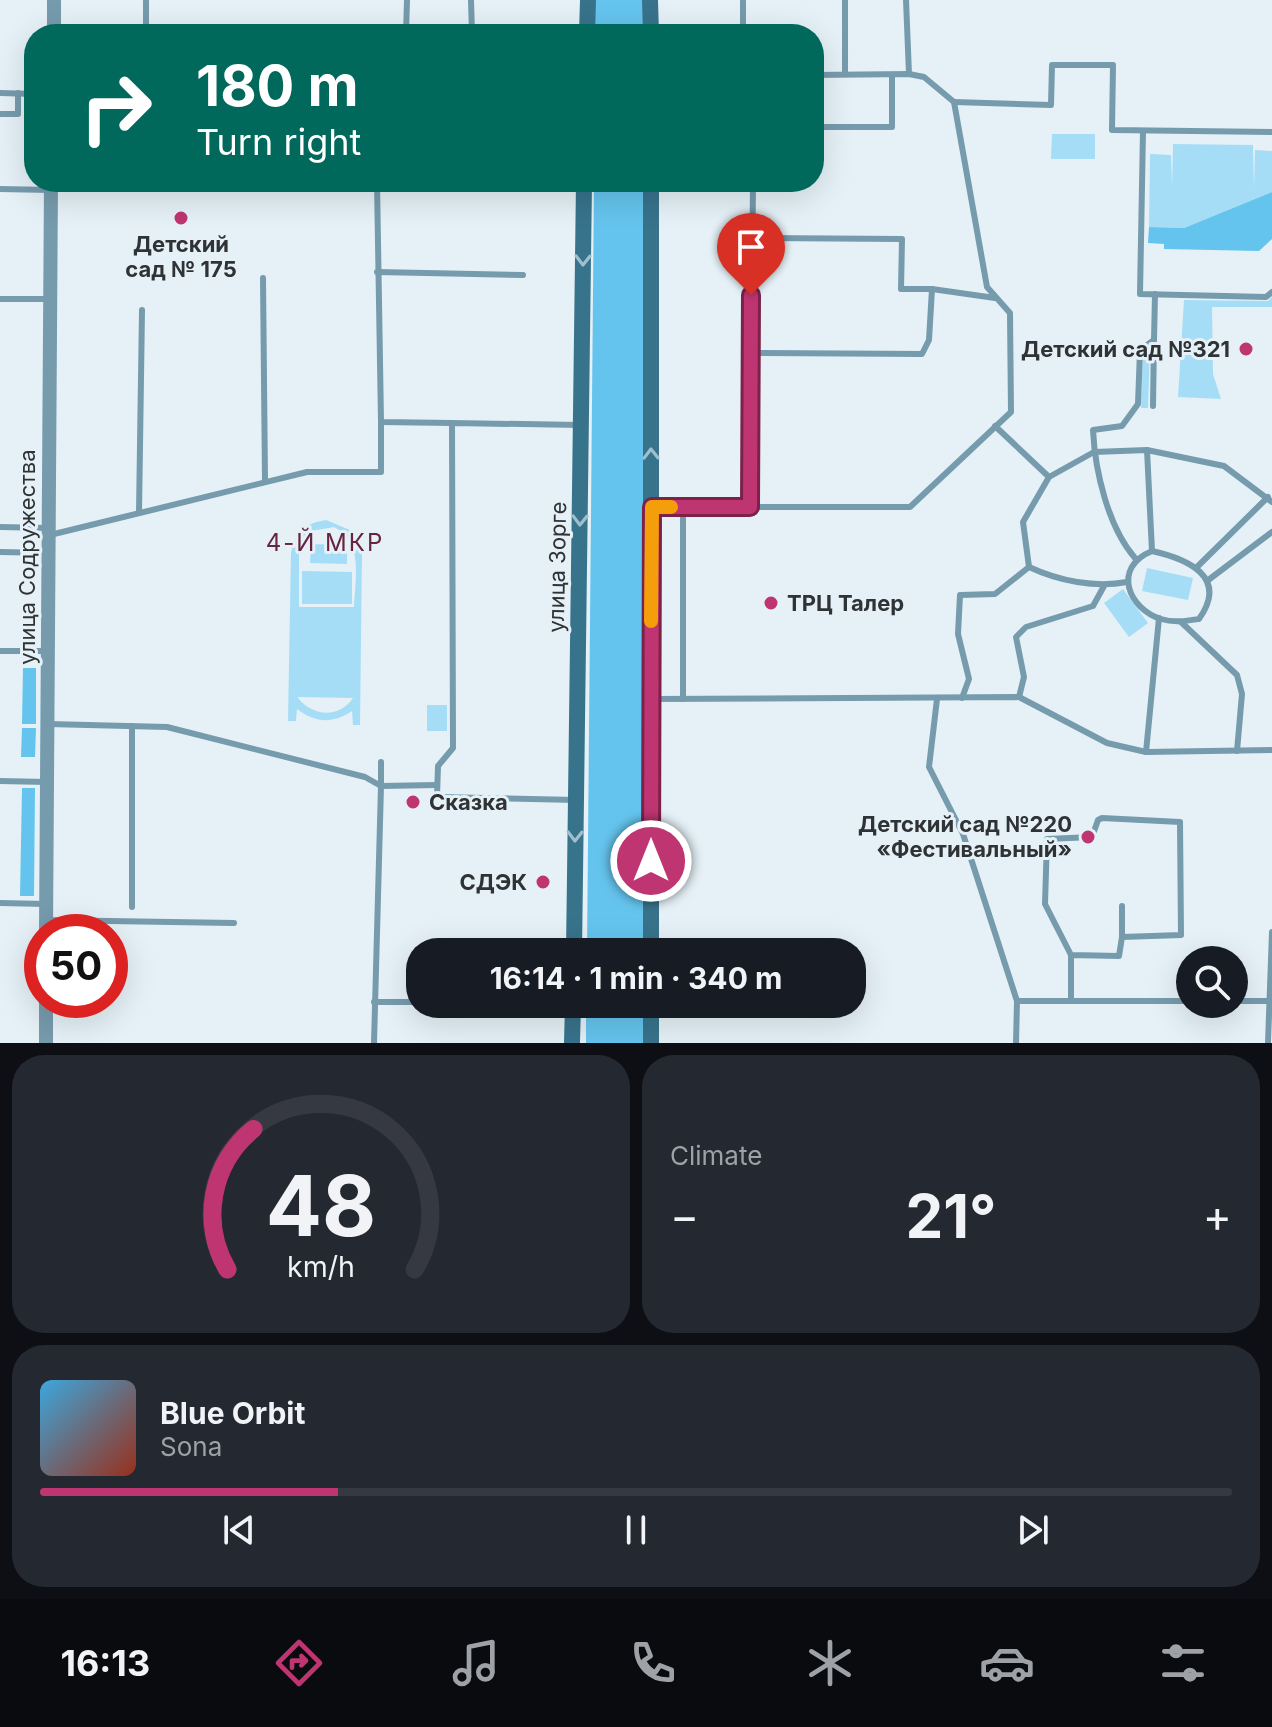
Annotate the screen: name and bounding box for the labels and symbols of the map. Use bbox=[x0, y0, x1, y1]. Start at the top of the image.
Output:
marker: Детский сад № 175 bbox=[172, 209, 190, 227]
pin bbox=[717, 213, 785, 295]
place label: Детский сад № 175 bbox=[125, 231, 237, 282]
one-way arrow bbox=[574, 254, 592, 267]
place label: Детский сад №321 bbox=[1021, 336, 1230, 362]
marker: Детский сад №321 bbox=[1237, 340, 1255, 358]
one-way arrow bbox=[642, 447, 660, 460]
street label: улица Содружества bbox=[14, 449, 40, 665]
street label: улица Зорге bbox=[543, 501, 571, 633]
one-way arrow bbox=[571, 514, 589, 527]
district label: 4-Й МКР bbox=[266, 527, 384, 557]
place label: ТРЦ Талер bbox=[787, 590, 904, 616]
marker: ТРЦ Талер bbox=[762, 594, 780, 612]
place label: Сказка bbox=[429, 789, 508, 815]
marker: Сказка bbox=[404, 793, 422, 811]
place label: Детский сад №220 «Фестивальный» bbox=[858, 811, 1072, 862]
position arrow bbox=[609, 819, 693, 903]
marker: Детский сад №220 «Фестивальный» bbox=[1079, 828, 1097, 846]
one-way arrow bbox=[567, 830, 584, 843]
place label: СДЭК bbox=[460, 869, 527, 895]
marker: СДЭК bbox=[534, 873, 552, 891]
speed limit sign: 50 bbox=[24, 914, 128, 1018]

